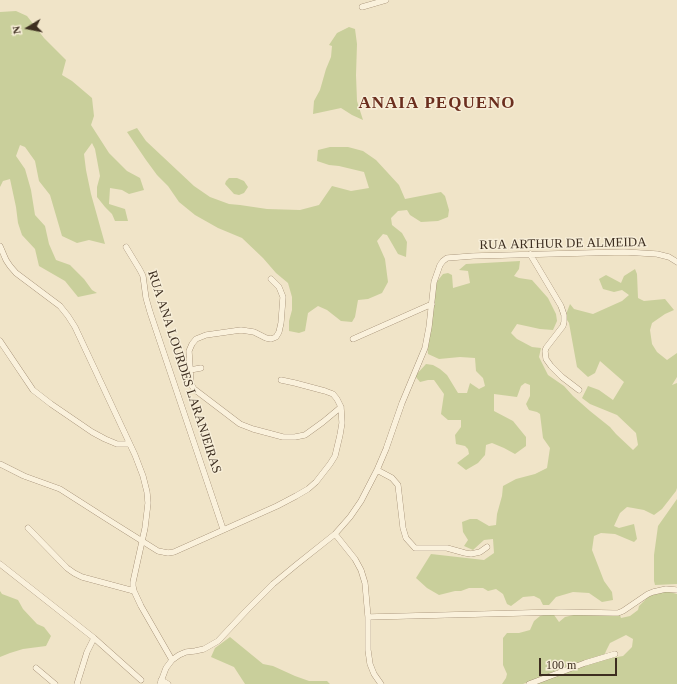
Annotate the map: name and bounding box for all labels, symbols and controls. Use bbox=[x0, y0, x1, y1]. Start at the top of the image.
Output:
north arrow bbox=[8, 8, 48, 48]
text: N bbox=[10, 25, 23, 35]
district label: ANAIA PEQUENO bbox=[358, 94, 516, 114]
street label: RUA ARTHUR DE ALMEIDA bbox=[479, 235, 647, 253]
street label: RUA ANA LOURDES LARANJEIRAS bbox=[144, 268, 224, 476]
scale bar bbox=[541, 650, 619, 676]
text: 100 m bbox=[546, 658, 576, 672]

